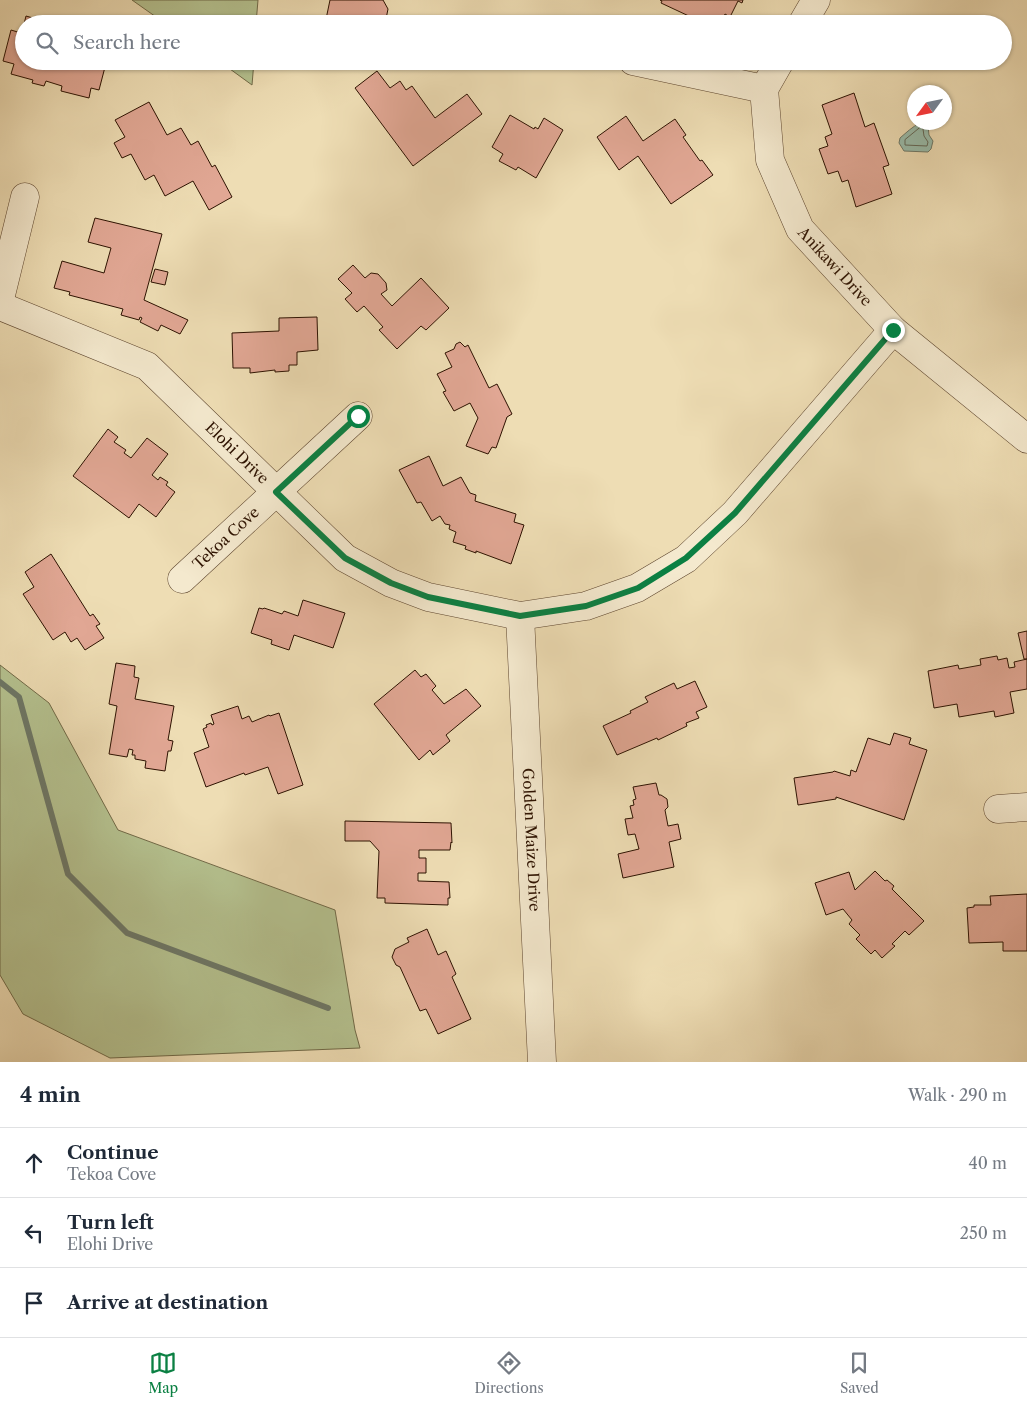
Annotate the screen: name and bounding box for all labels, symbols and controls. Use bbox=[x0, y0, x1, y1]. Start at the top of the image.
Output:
search box bbox=[15, 15, 1012, 70]
icon: search bbox=[33, 29, 61, 57]
text: Search here bbox=[73, 31, 181, 54]
north arrow bbox=[907, 85, 952, 130]
street label: Anikawi Drive bbox=[793, 222, 876, 310]
route end bbox=[882, 319, 905, 342]
route start bbox=[347, 405, 370, 428]
street label: Elohi Drive bbox=[202, 418, 273, 488]
street label: Tekoa Cove bbox=[189, 502, 263, 573]
street label: Golden Maize Drive bbox=[519, 768, 545, 912]
text: 4 min bbox=[20, 1082, 81, 1107]
text: Walk · 290 m bbox=[908, 1085, 1007, 1105]
text: Continue bbox=[67, 1141, 159, 1164]
icon: ahead bbox=[20, 1149, 48, 1177]
text: 40 m bbox=[968, 1153, 1007, 1173]
text: Tekoa Cove bbox=[67, 1164, 156, 1184]
text: Turn left bbox=[67, 1211, 154, 1234]
icon: left bbox=[20, 1219, 48, 1247]
text: 250 m bbox=[960, 1223, 1007, 1243]
text: Elohi Drive bbox=[67, 1234, 153, 1254]
icon: arrive bbox=[20, 1289, 48, 1317]
text: Arrive at destination bbox=[67, 1291, 268, 1314]
tab: Map bbox=[148, 1349, 178, 1397]
tab: Directions bbox=[474, 1349, 544, 1397]
tab: Saved bbox=[840, 1349, 879, 1397]

